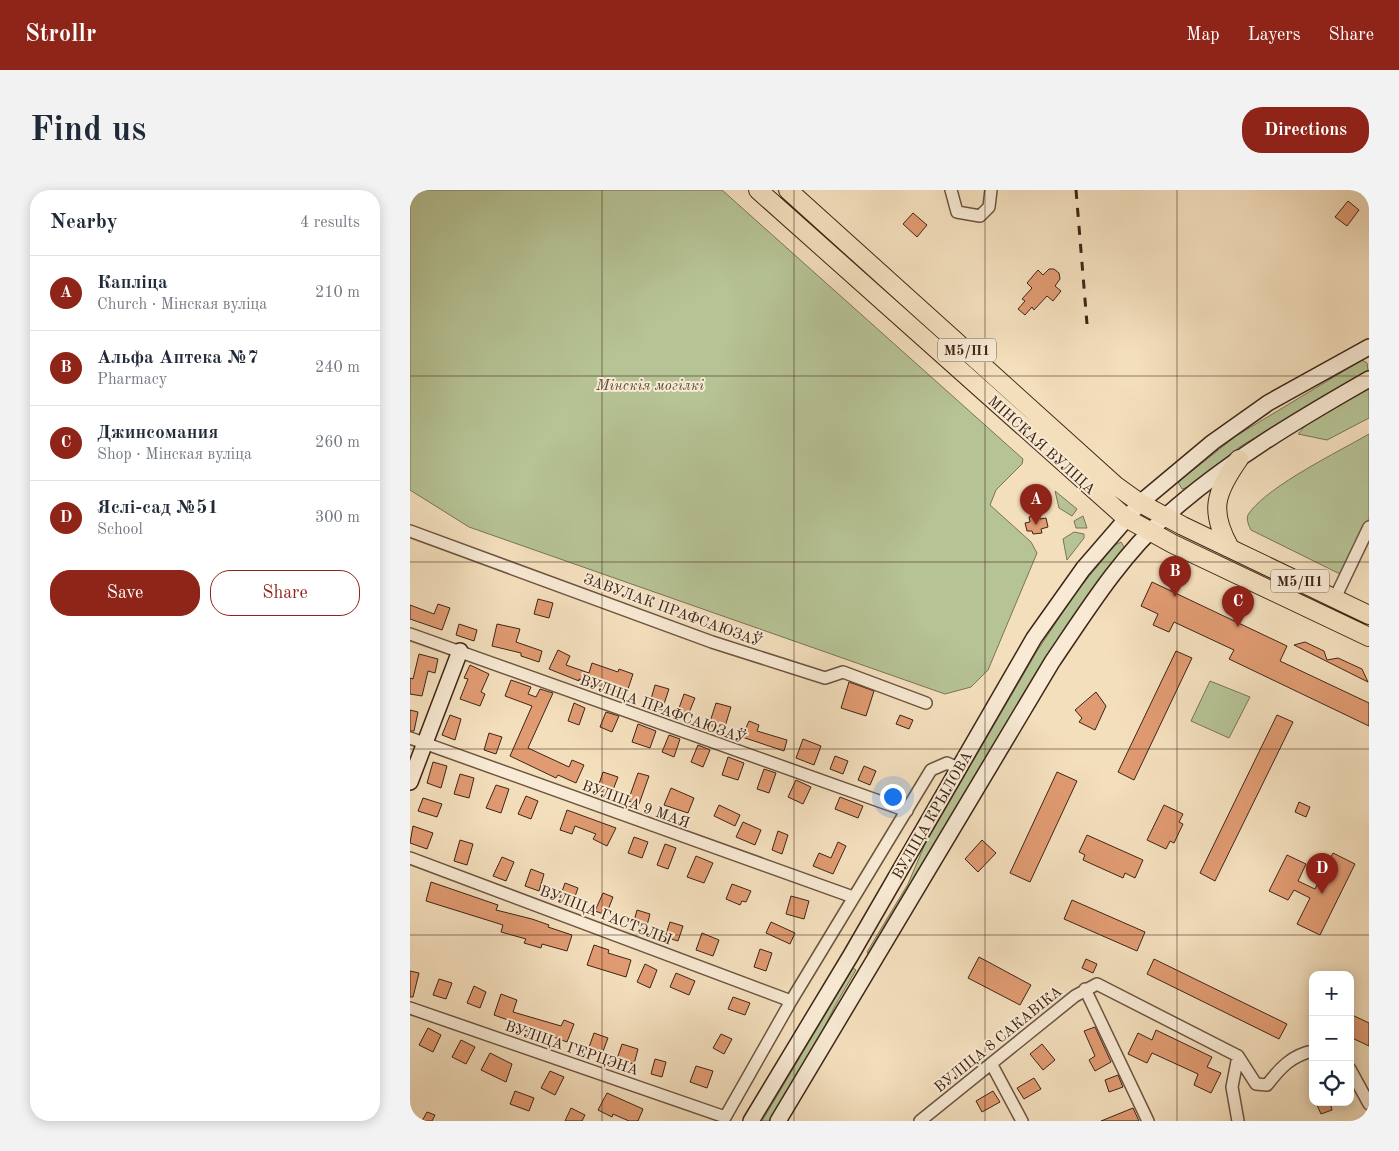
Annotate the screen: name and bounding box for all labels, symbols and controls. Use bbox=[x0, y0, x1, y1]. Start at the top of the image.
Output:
text: Strollr bbox=[25, 23, 96, 47]
text: Map bbox=[1186, 26, 1220, 44]
text: Layers bbox=[1248, 26, 1300, 44]
text: Share bbox=[1328, 26, 1374, 44]
button: Directions bbox=[1242, 107, 1369, 153]
text: Find us bbox=[30, 113, 146, 148]
text: Nearby bbox=[50, 212, 118, 233]
text: 4 results bbox=[300, 215, 360, 231]
text: Капліца bbox=[97, 274, 168, 293]
text: A bbox=[60, 285, 72, 301]
text: 210 m bbox=[315, 285, 360, 301]
text: Church · Мінская вуліца bbox=[97, 297, 267, 313]
road number: М5/П1 bbox=[938, 338, 996, 362]
text: Альфа Аптека №7 bbox=[97, 349, 259, 368]
text: B bbox=[60, 360, 72, 376]
text: 240 m bbox=[315, 360, 360, 376]
text: Pharmacy bbox=[97, 372, 167, 388]
park label: Мінскія могілкі bbox=[595, 379, 704, 394]
street label: МІНСКАЯ ВУЛІЦА bbox=[984, 394, 1098, 499]
text: Джинсомания bbox=[97, 424, 218, 443]
text: C bbox=[61, 435, 71, 451]
text: 260 m bbox=[315, 435, 360, 451]
text: Shop · Мінская вуліца bbox=[97, 447, 252, 463]
pin: A bbox=[1020, 484, 1052, 525]
text: Яслі-сад №51 bbox=[97, 499, 218, 518]
text: D bbox=[60, 510, 72, 526]
text: 300 m bbox=[315, 510, 360, 526]
text: School bbox=[97, 522, 143, 538]
pin: B bbox=[1159, 556, 1191, 597]
street label: ЗАВУЛАК ПРАФСАЮЗАЎ bbox=[581, 568, 766, 651]
button: Save bbox=[50, 570, 200, 616]
button: Share bbox=[210, 570, 360, 616]
road number: М5/П1 bbox=[1271, 570, 1329, 592]
pin: C bbox=[1222, 586, 1254, 627]
street label: ВУЛІЦА ПРАФСАЮЗАЎ bbox=[577, 670, 749, 748]
street label: ВУЛІЦА КРЫЛОВА bbox=[891, 749, 976, 882]
street label: ВУЛІЦА 9 МАЯ bbox=[580, 779, 691, 832]
your location bbox=[880, 784, 906, 810]
pin: D bbox=[1306, 853, 1338, 894]
street label: ВУЛІЦА ГАСТЭЛЫ bbox=[537, 884, 674, 949]
map controls bbox=[1309, 971, 1354, 1106]
button: + bbox=[1309, 971, 1354, 1016]
street label: ВУЛІЦА 8 САКАВІКА bbox=[932, 984, 1066, 1096]
button: − bbox=[1309, 1016, 1354, 1061]
street label: ВУЛІЦА ГЕРЦЭНА bbox=[503, 1019, 641, 1080]
button: locate bbox=[1309, 1061, 1354, 1106]

